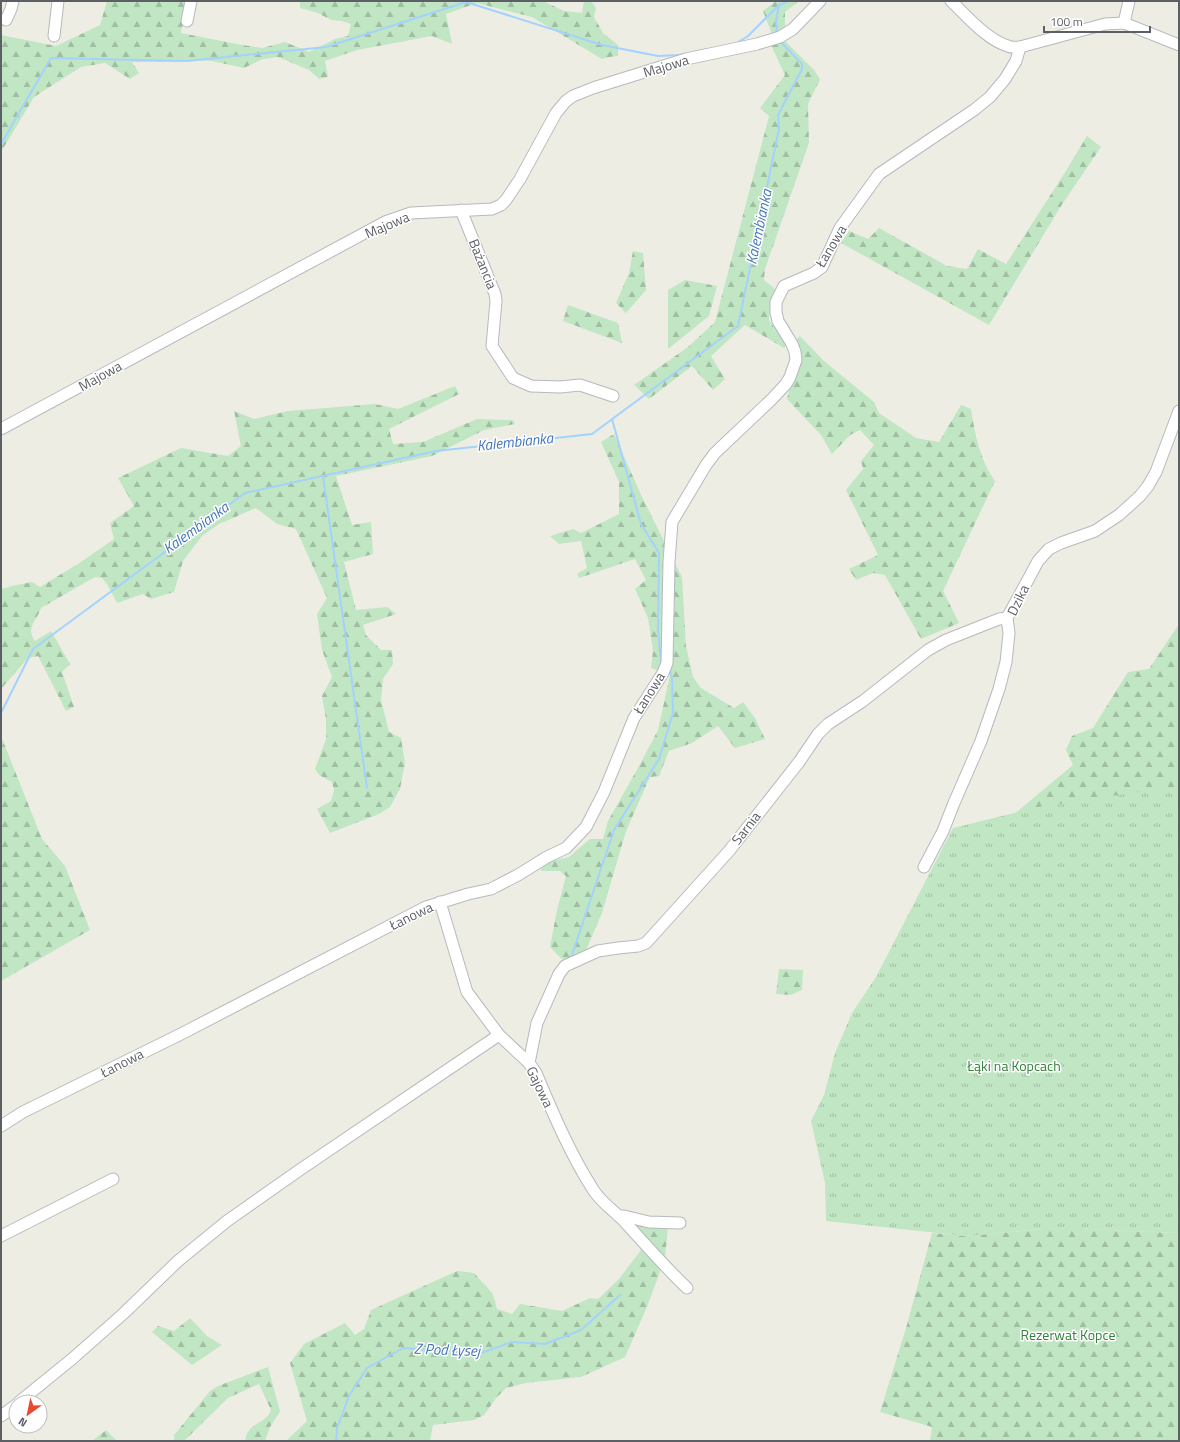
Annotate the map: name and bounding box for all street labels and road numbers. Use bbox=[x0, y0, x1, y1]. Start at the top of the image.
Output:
street label: Majowa bbox=[640, 49, 691, 82]
street label: Majowa bbox=[361, 206, 412, 243]
street label: Łanowa bbox=[809, 221, 851, 272]
street label: Bażancia bbox=[464, 235, 503, 292]
street label: Majowa bbox=[74, 355, 125, 396]
street label: Dzika bbox=[1001, 581, 1034, 619]
street label: Łanowa bbox=[627, 668, 670, 719]
street label: Sarnia bbox=[726, 807, 765, 849]
street label: Łanowa bbox=[385, 896, 436, 936]
street label: Łanowa bbox=[96, 1043, 147, 1083]
street label: Gajowa bbox=[521, 1063, 559, 1111]

